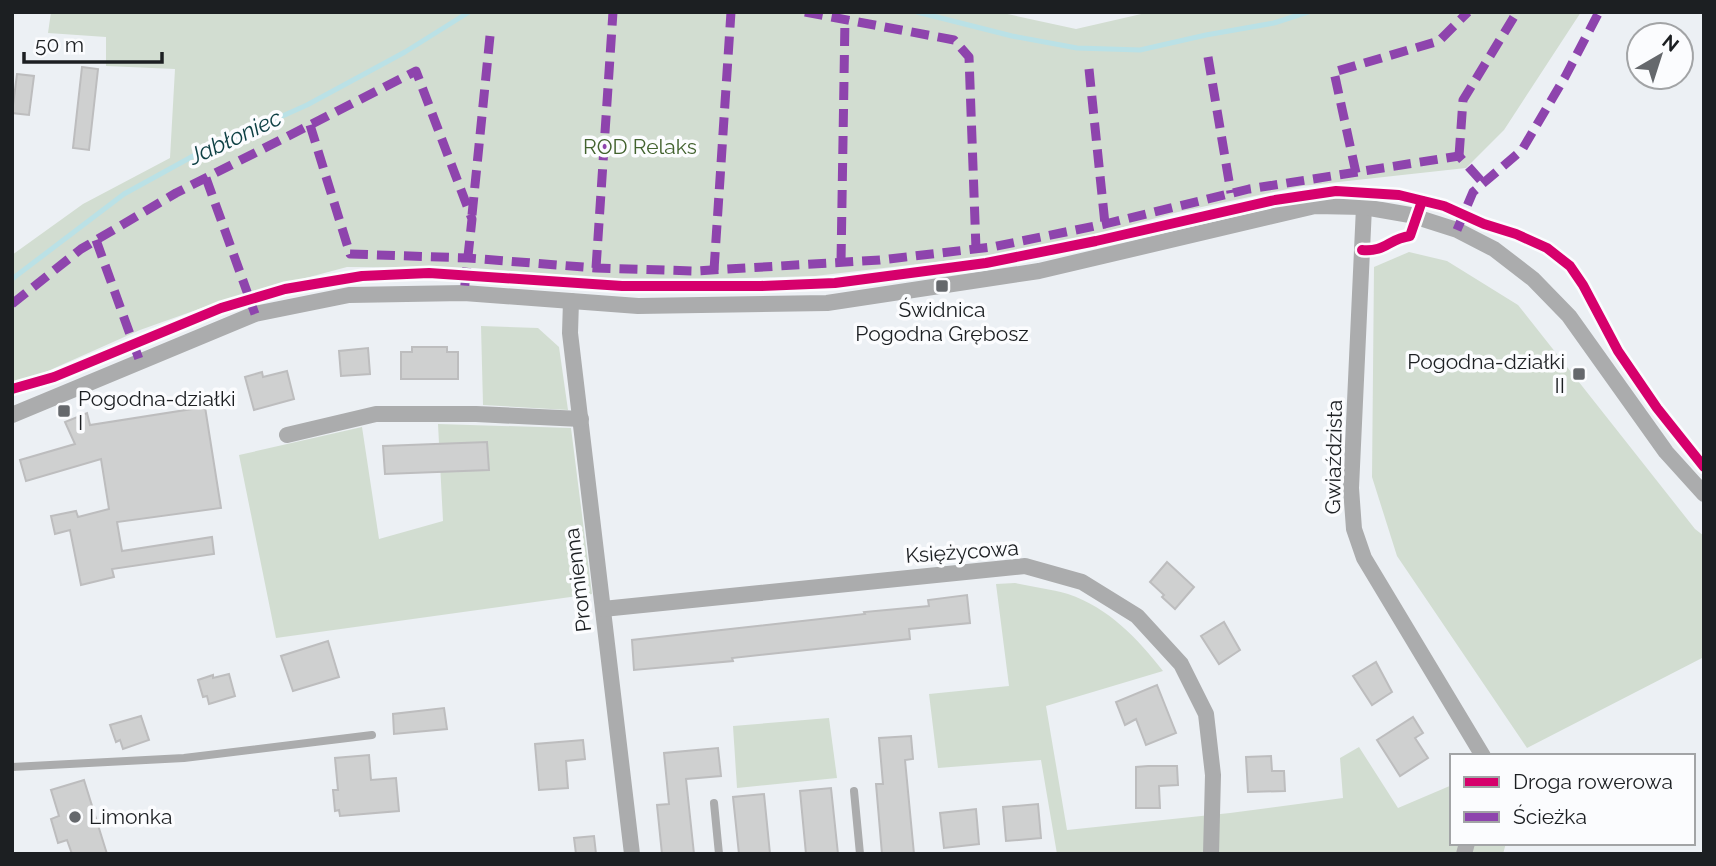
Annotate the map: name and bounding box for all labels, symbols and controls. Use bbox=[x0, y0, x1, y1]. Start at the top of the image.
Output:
scale bar bbox=[24, 21, 163, 65]
north arrow bbox=[1625, 21, 1695, 91]
text: N bbox=[1658, 30, 1683, 56]
text: 50 m bbox=[35, 32, 84, 57]
water label: Jabłoniec bbox=[183, 103, 286, 170]
park label: ROD Relaks bbox=[583, 134, 697, 159]
marker: Świdnica Pogodna Grębosz bbox=[934, 278, 950, 294]
place label: Świdnica Pogodna Grębosz bbox=[855, 297, 1029, 346]
place label: Pogodna-działki II bbox=[1407, 349, 1565, 398]
marker: Pogodna-działki II bbox=[1571, 366, 1587, 382]
place label: Pogodna-działki I bbox=[78, 386, 236, 435]
street label: Gwiaździsta bbox=[1320, 399, 1347, 515]
marker: Pogodna-działki I bbox=[56, 403, 72, 419]
street label: Promienna bbox=[559, 527, 596, 634]
street label: Księżycowa bbox=[904, 535, 1019, 568]
legend bbox=[1450, 754, 1695, 845]
text: Droga rowerowa bbox=[1513, 769, 1673, 794]
place label: Limonka bbox=[89, 804, 172, 829]
text: Ścieżka bbox=[1513, 804, 1587, 829]
marker: Limonka bbox=[67, 809, 83, 825]

